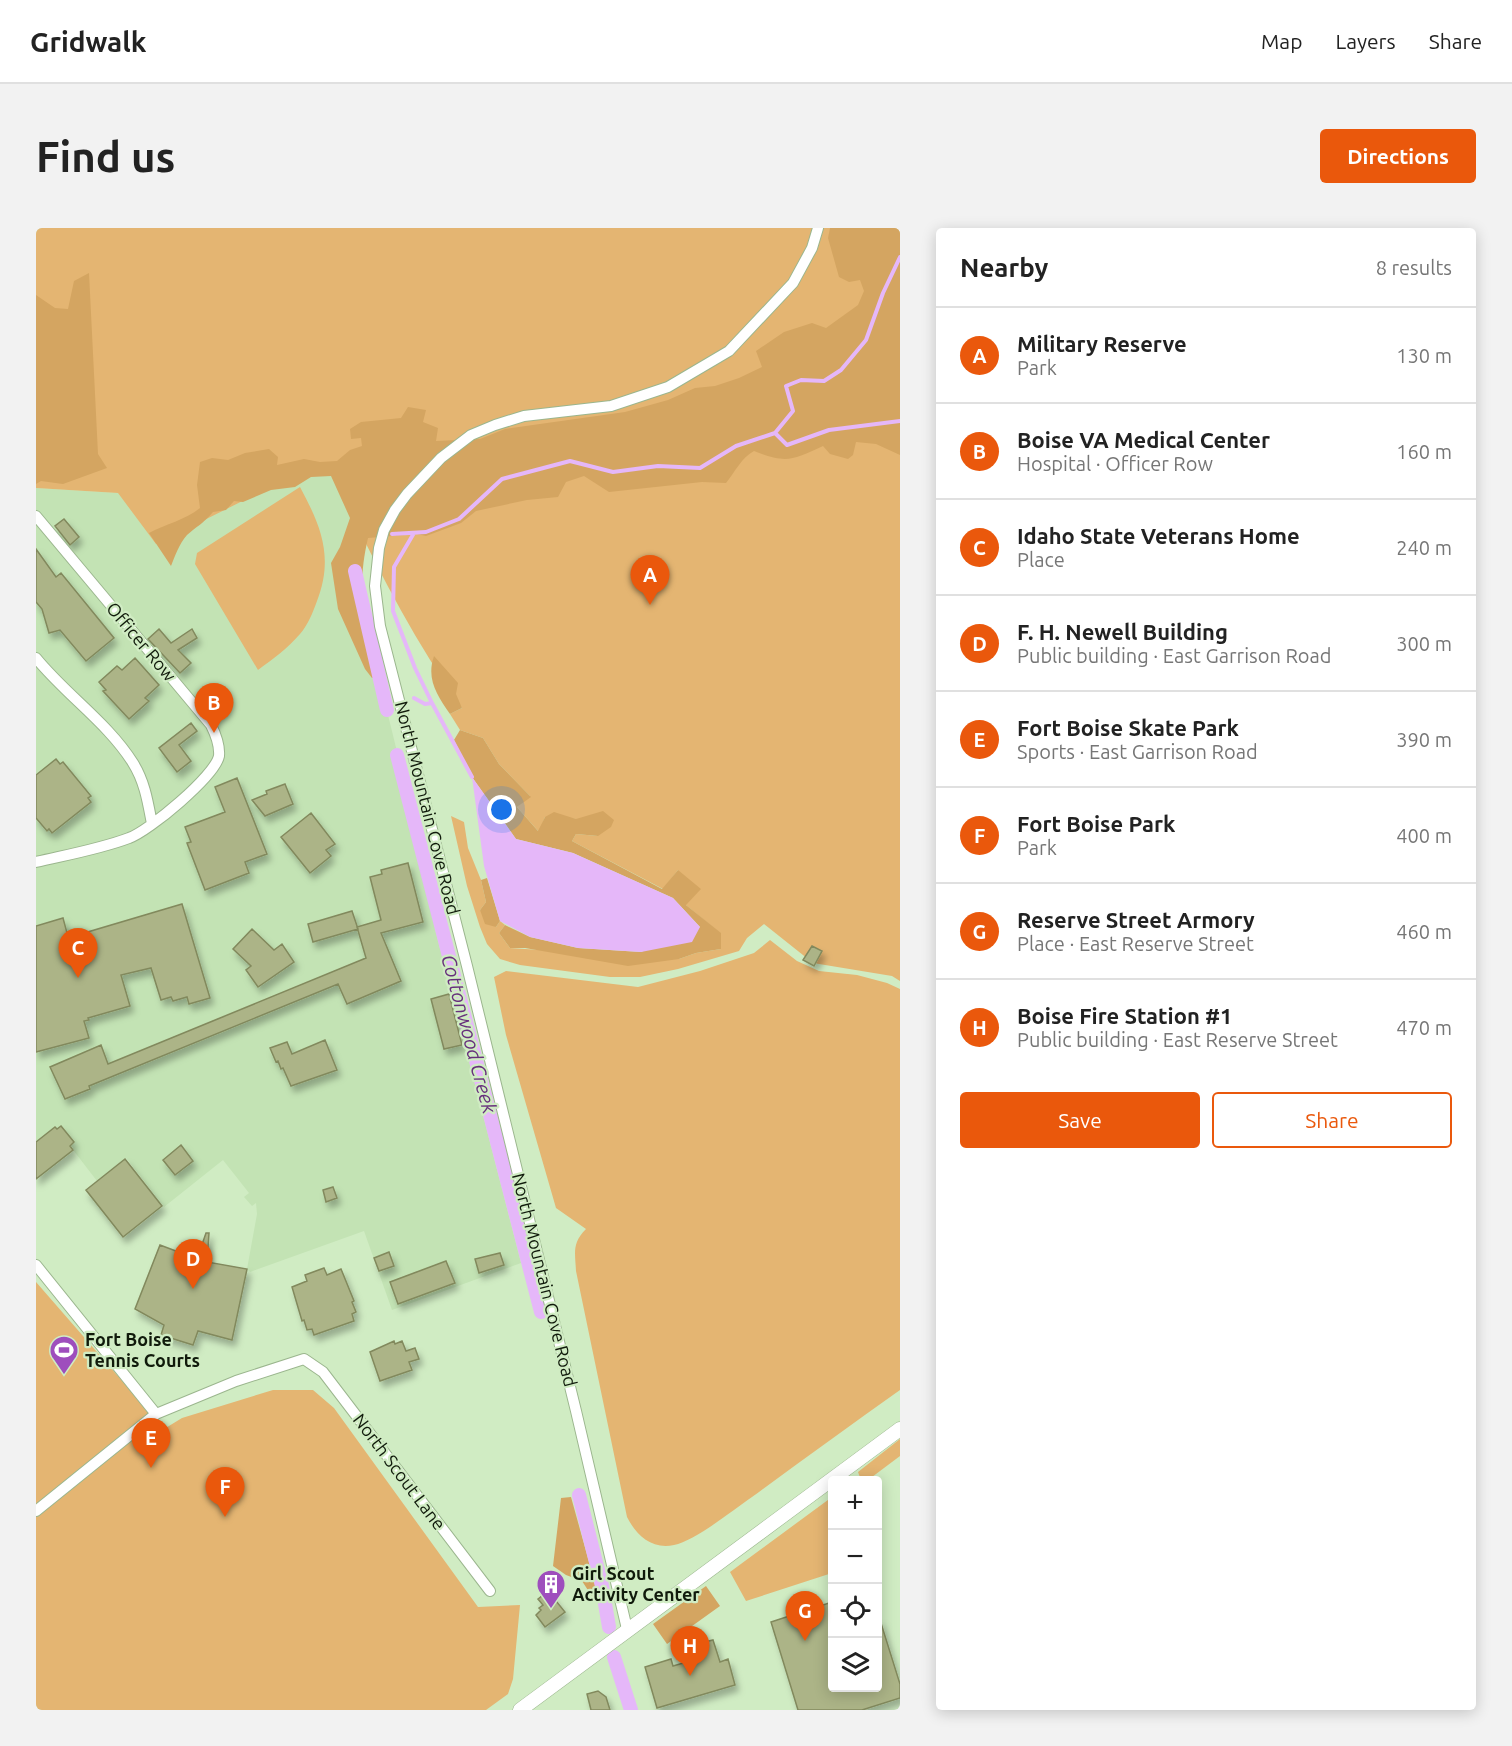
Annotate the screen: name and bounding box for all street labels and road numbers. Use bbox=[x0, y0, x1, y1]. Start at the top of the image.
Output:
street label: Officer Row bbox=[103, 598, 181, 685]
street label: North Mountain Cove Road bbox=[392, 699, 464, 917]
street label: North Mountain Cove Road bbox=[509, 1171, 581, 1389]
street label: North Scout Lane bbox=[350, 1409, 450, 1533]

